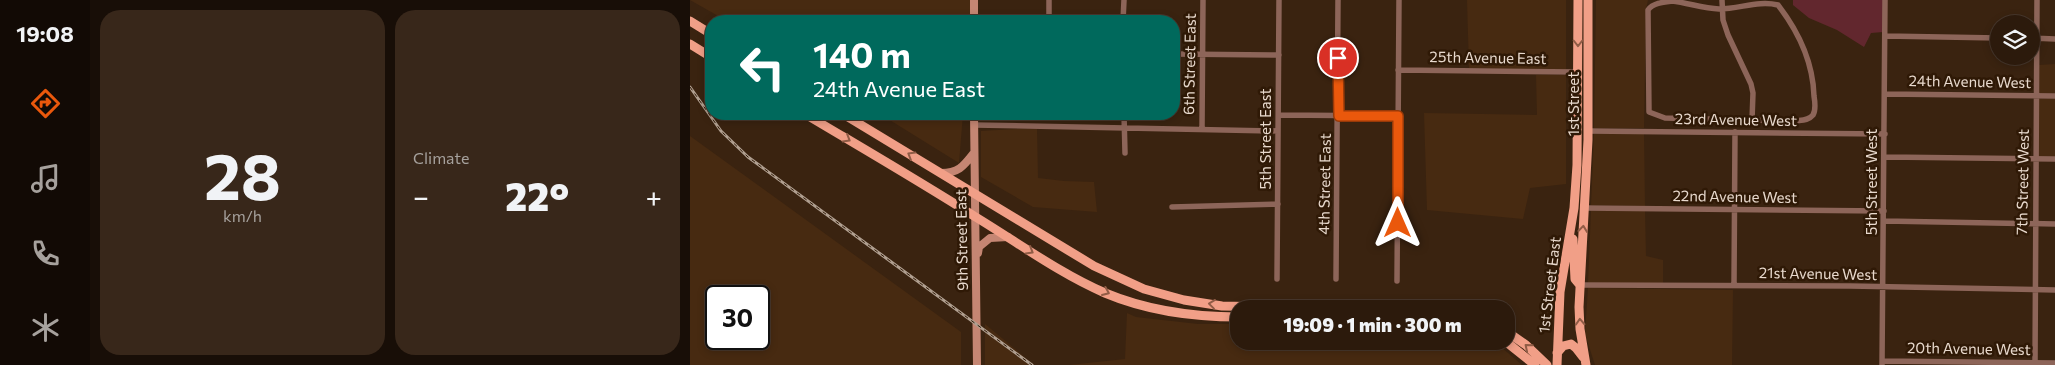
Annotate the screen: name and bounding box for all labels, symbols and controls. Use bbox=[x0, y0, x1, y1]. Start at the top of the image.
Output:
street label: 6th Street East bbox=[1179, 13, 1199, 115]
map controls bbox=[1990, 15, 2040, 65]
button: layers bbox=[1990, 15, 2040, 65]
text: 19:08 bbox=[16, 20, 74, 47]
text: 140 m bbox=[813, 32, 911, 75]
icon: left bbox=[730, 35, 795, 100]
pin bbox=[1317, 37, 1359, 79]
one-way arrow bbox=[1573, 39, 1583, 47]
icon: arrive bbox=[1324, 44, 1352, 72]
street label: 25th Avenue East bbox=[1429, 47, 1547, 67]
street label: 24th Avenue West bbox=[1909, 71, 2031, 91]
street label: 1st Street bbox=[1564, 72, 1582, 136]
text: 24th Avenue East bbox=[813, 75, 985, 102]
icon: directions bbox=[28, 86, 63, 121]
street label: 5th Street East bbox=[1256, 88, 1274, 190]
street label: 23rd Avenue West bbox=[1675, 109, 1797, 129]
street label: 5th Street West bbox=[1862, 129, 1880, 235]
street label: 7th Street West bbox=[2012, 129, 2032, 235]
one-way arrow bbox=[841, 132, 850, 142]
street label: 4th Street East bbox=[1314, 133, 1334, 235]
text: 28 bbox=[204, 134, 281, 213]
text: Climate bbox=[413, 148, 469, 167]
one-way arrow bbox=[908, 152, 917, 162]
icon: music bbox=[28, 161, 63, 196]
text: 22° bbox=[505, 172, 569, 219]
text: − bbox=[413, 179, 429, 213]
text: + bbox=[646, 179, 662, 213]
street label: 22nd Avenue West bbox=[1672, 186, 1798, 206]
street label: 9th Street East bbox=[951, 189, 971, 291]
position arrow bbox=[1371, 196, 1423, 248]
text: km/h bbox=[223, 206, 262, 225]
one-way arrow bbox=[1577, 225, 1588, 233]
icon: phone bbox=[28, 236, 63, 271]
street label: 1st Street East bbox=[1534, 236, 1564, 334]
one-way arrow bbox=[1025, 245, 1034, 255]
street label: 21st Avenue West bbox=[1759, 263, 1877, 283]
speed limit sign: 30 bbox=[705, 285, 770, 350]
one-way arrow bbox=[1101, 286, 1110, 297]
one-way arrow bbox=[1207, 299, 1215, 310]
icon: climate bbox=[28, 310, 63, 345]
text: 19:09 · 1 min · 300 m bbox=[1283, 313, 1462, 336]
one-way arrow bbox=[1575, 318, 1585, 326]
street label: 20th Avenue West bbox=[1907, 338, 2031, 358]
one-way arrow bbox=[1525, 344, 1534, 352]

